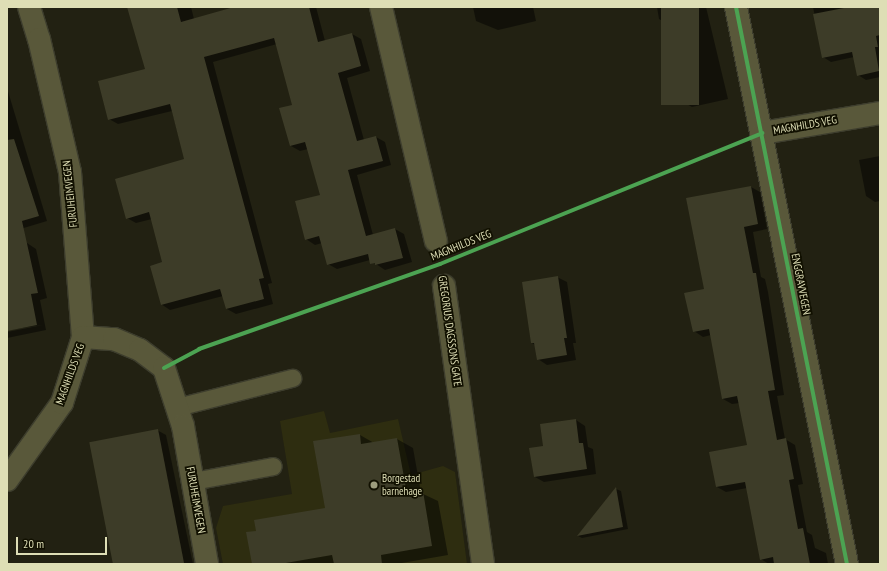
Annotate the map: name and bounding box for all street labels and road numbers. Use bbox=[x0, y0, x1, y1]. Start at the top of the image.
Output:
street label: MAGNHILDS VEG bbox=[772, 113, 838, 137]
street label: FURUHEIMVEGEN bbox=[60, 160, 80, 228]
street label: MAGNHILDS VEG bbox=[429, 227, 493, 263]
street label: ENGGRAVVEGEN bbox=[789, 252, 813, 316]
street label: GREGORIUS DAGSSONS GATE bbox=[436, 275, 464, 387]
street label: MAGNHILDS VEG bbox=[53, 341, 87, 407]
street label: FURUHEIMVEGEN bbox=[184, 466, 208, 534]

